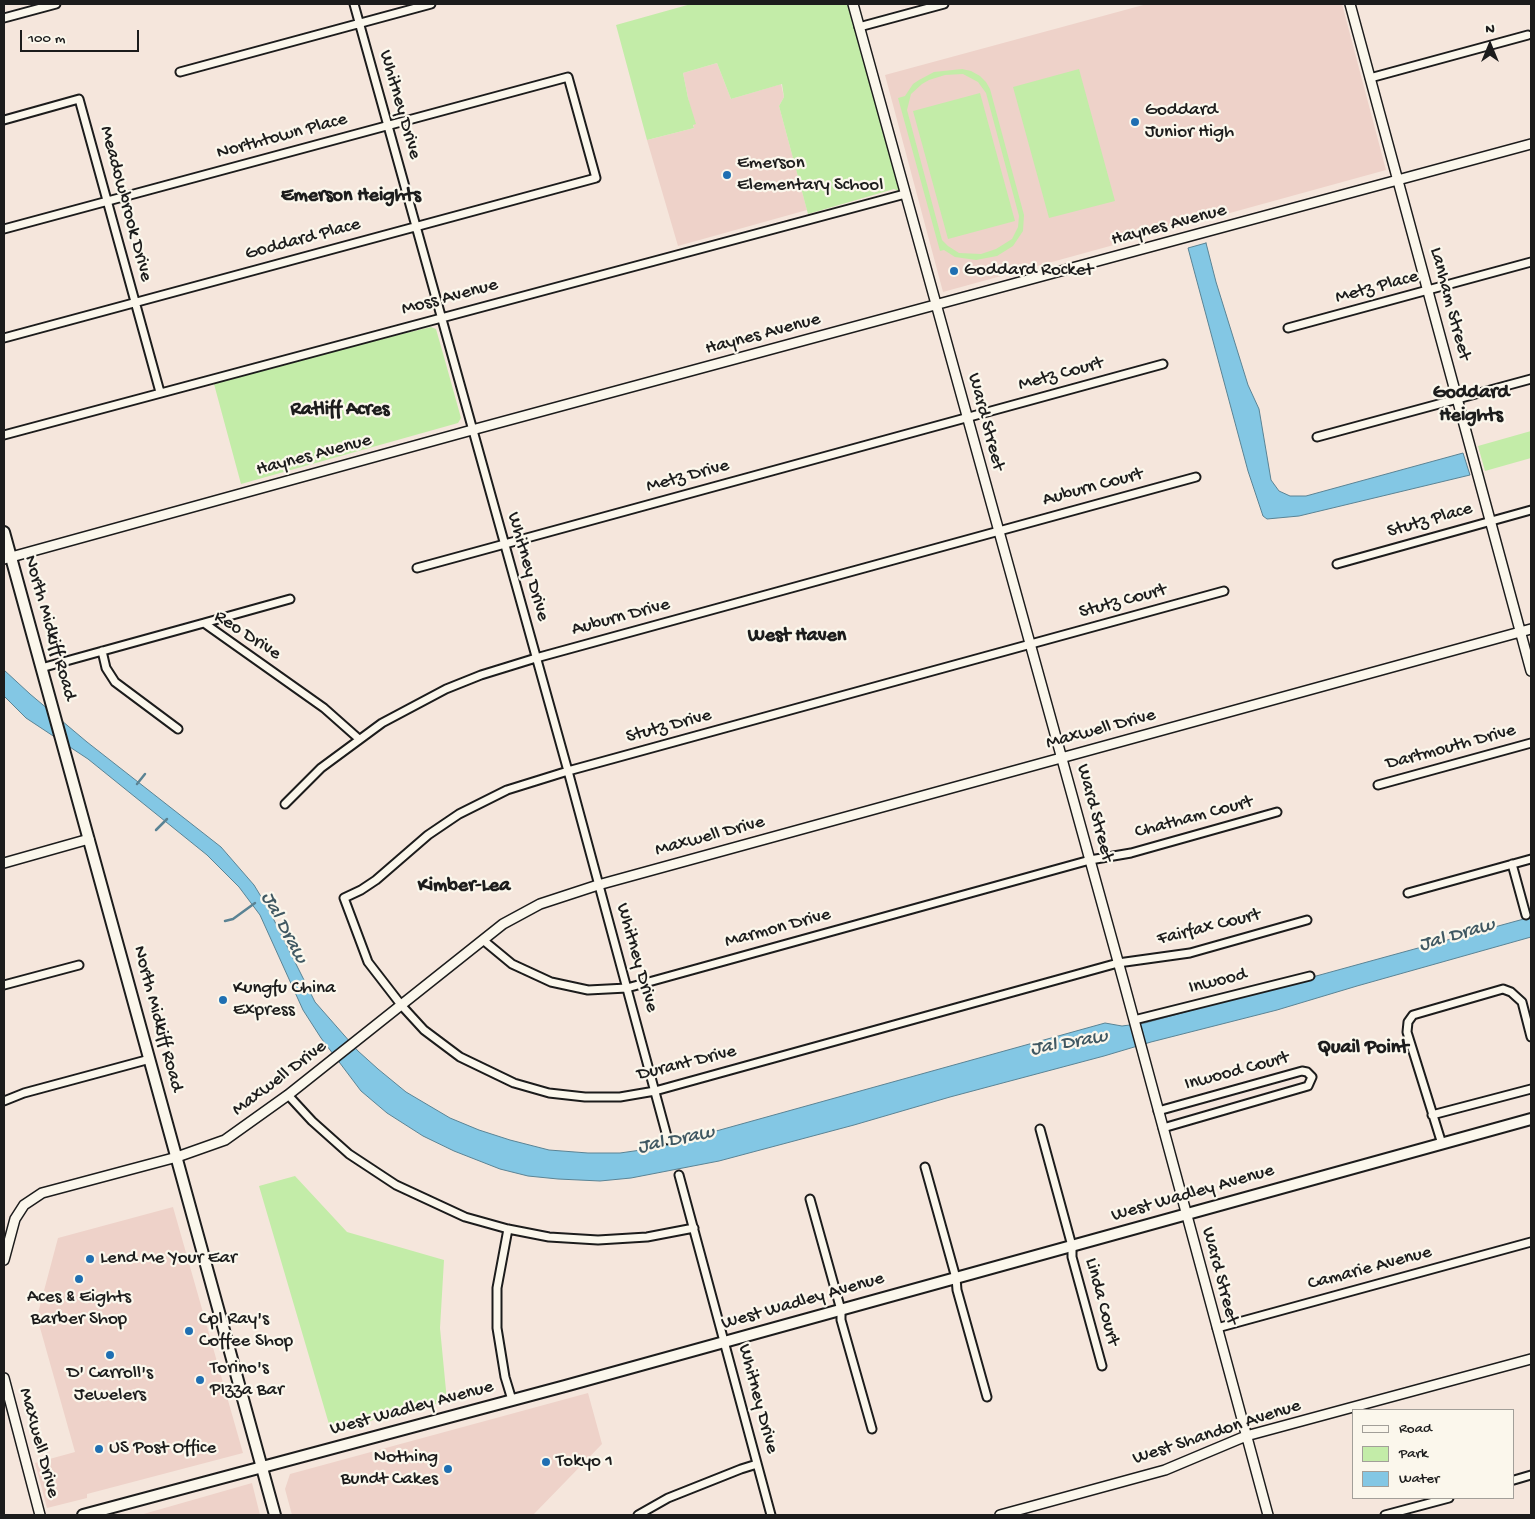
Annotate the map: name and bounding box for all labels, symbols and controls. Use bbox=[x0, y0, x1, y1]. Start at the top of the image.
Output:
scale bar bbox=[22, 20, 141, 52]
north arrow bbox=[1465, 20, 1515, 70]
text: N bbox=[1485, 21, 1495, 38]
text: 100 m bbox=[28, 30, 65, 48]
street label: Whitney Drive bbox=[373, 48, 425, 162]
place label: Goddard Junior High bbox=[1145, 100, 1234, 144]
street label: Northtown Place bbox=[214, 109, 350, 165]
marker: Goddard Junior High bbox=[1129, 116, 1141, 128]
street label: Meadowbrook Drive bbox=[93, 124, 157, 284]
place label: Emerson Elementary School bbox=[737, 153, 883, 197]
marker: Emerson Elementary School bbox=[721, 169, 733, 181]
district label: Emerson Heights bbox=[281, 185, 421, 209]
street label: Haynes Avenue bbox=[1109, 200, 1229, 252]
street label: Goddard Place bbox=[243, 214, 363, 266]
street label: Lanham Street bbox=[1423, 245, 1475, 363]
place label: Goddard Rocket bbox=[964, 260, 1093, 282]
marker: Goddard Rocket bbox=[948, 265, 960, 277]
street label: Metz Place bbox=[1333, 266, 1421, 310]
street label: Moss Avenue bbox=[399, 274, 501, 322]
street label: Haynes Avenue bbox=[703, 309, 823, 361]
street label: Metz Court bbox=[1016, 353, 1106, 397]
street label: Ward Street bbox=[961, 371, 1009, 473]
district label: Goddard Heights bbox=[1433, 382, 1509, 429]
district label: Ratliff Acres bbox=[291, 399, 389, 423]
street label: Haynes Avenue bbox=[254, 430, 374, 482]
street label: Metz Drive bbox=[644, 455, 732, 499]
street label: Auburn Court bbox=[1040, 464, 1146, 512]
street label: Stutz Place bbox=[1385, 498, 1475, 544]
street label: Whitney Drive bbox=[501, 510, 553, 624]
street label: North Midkiff Road bbox=[17, 553, 81, 703]
street label: Stutz Court bbox=[1077, 579, 1169, 625]
street label: Auburn Drive bbox=[569, 594, 673, 642]
street label: Reo Drive bbox=[209, 606, 285, 666]
district label: West Haven bbox=[748, 625, 846, 649]
street label: Maxwell Drive bbox=[1044, 704, 1158, 756]
street label: Stutz Drive bbox=[624, 705, 714, 749]
street label: Dartmouth Drive bbox=[1384, 720, 1518, 776]
street label: Ward Street bbox=[1070, 762, 1118, 864]
street label: Chatham Court bbox=[1133, 791, 1255, 845]
street label: Maxwell Drive bbox=[653, 811, 767, 863]
district label: Kimber-Lea bbox=[418, 875, 510, 899]
water label: Jal Draw bbox=[254, 888, 312, 968]
street label: Whitney Drive bbox=[610, 901, 662, 1015]
street label: Marmon Drive bbox=[723, 904, 833, 954]
street label: Fairfax Court bbox=[1155, 904, 1263, 952]
water label: Jal Draw bbox=[1416, 914, 1498, 958]
street label: North Midkiff Road bbox=[127, 944, 187, 1094]
street label: Inwood bbox=[1187, 964, 1249, 1000]
place label: Kungfu China Express bbox=[233, 978, 336, 1022]
marker: Kungfu China Express bbox=[217, 994, 229, 1006]
water label: Jal Draw bbox=[1029, 1025, 1109, 1063]
street label: Maxwell Drive bbox=[228, 1036, 332, 1122]
district label: Quail Point bbox=[1318, 1037, 1408, 1061]
street label: Durant Drive bbox=[635, 1041, 739, 1087]
street label: Inwood Court bbox=[1182, 1047, 1292, 1097]
water label: Jal Draw bbox=[636, 1121, 716, 1161]
street label: West Wadley Avenue bbox=[1109, 1160, 1277, 1228]
street label: Ward Street bbox=[1195, 1225, 1243, 1327]
street label: Camarie Avenue bbox=[1306, 1242, 1434, 1296]
place label: Lend Me Your Ear bbox=[100, 1248, 237, 1270]
marker: Lend Me Your Ear bbox=[84, 1253, 96, 1265]
street label: Linda Court bbox=[1078, 1256, 1124, 1348]
street label: West Wadley Avenue bbox=[719, 1268, 887, 1336]
marker: Aces & Eights Barber Shop bbox=[73, 1273, 85, 1285]
place label: Aces & Eights Barber Shop bbox=[27, 1287, 131, 1331]
place label: Cpl Ray's Coffee Shop bbox=[199, 1309, 293, 1353]
marker: Cpl Ray's Coffee Shop bbox=[183, 1325, 195, 1337]
street label: Whitney Drive bbox=[731, 1342, 783, 1456]
marker: D' Carroll's Jewelers bbox=[104, 1349, 116, 1361]
place label: Torino's PIzza Bar bbox=[210, 1358, 284, 1402]
place label: D' Carroll's Jewelers bbox=[67, 1363, 153, 1407]
marker: Torino's PIzza Bar bbox=[194, 1374, 206, 1386]
street label: West Wadley Avenue bbox=[328, 1376, 496, 1442]
street label: Maxwell Drive bbox=[12, 1386, 64, 1500]
street label: West Shandon Avenue bbox=[1130, 1395, 1304, 1471]
legend bbox=[1352, 1409, 1515, 1499]
text: Road bbox=[1399, 1420, 1432, 1438]
place label: US Post Office bbox=[109, 1438, 216, 1460]
marker: US Post Office bbox=[93, 1443, 105, 1455]
text: Park bbox=[1399, 1445, 1428, 1463]
place label: Nothing Bundt Cakes bbox=[341, 1447, 438, 1491]
place label: Tokyo 1 bbox=[556, 1451, 613, 1473]
marker: Tokyo 1 bbox=[540, 1456, 552, 1468]
marker: Nothing Bundt Cakes bbox=[442, 1463, 454, 1475]
text: Water bbox=[1399, 1470, 1439, 1488]

